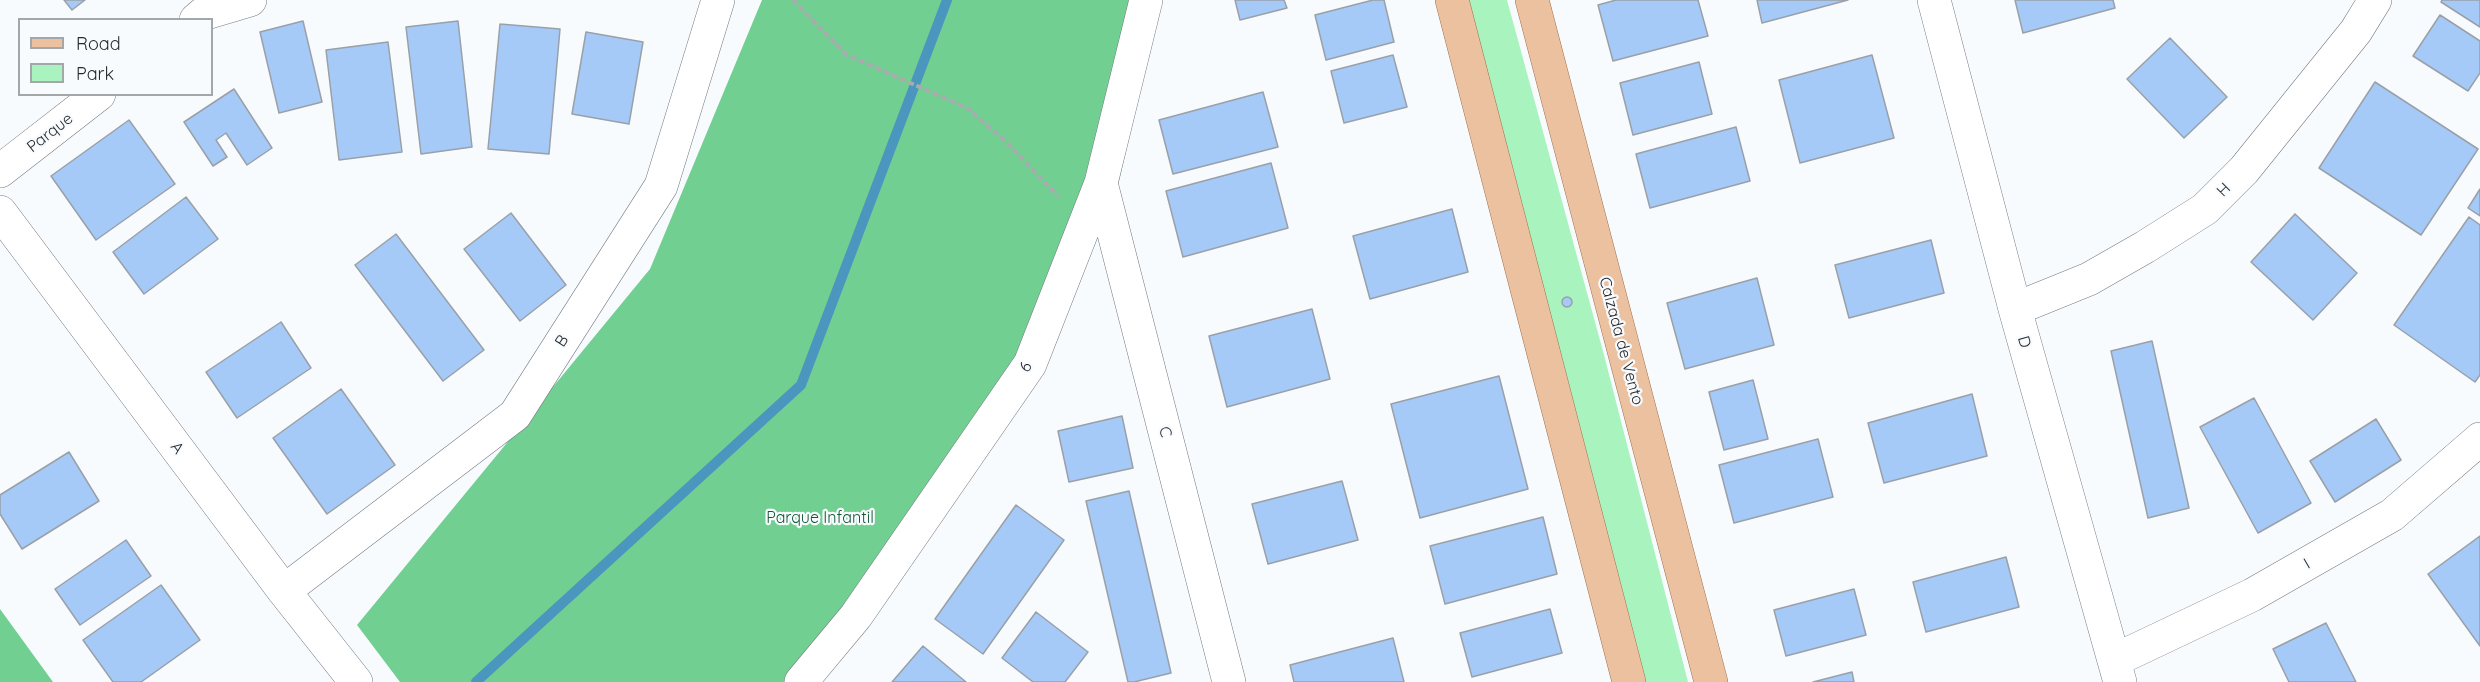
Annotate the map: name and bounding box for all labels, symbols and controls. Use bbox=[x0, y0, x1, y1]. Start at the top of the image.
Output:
legend bbox=[18, 18, 213, 96]
text: Road bbox=[76, 32, 121, 55]
text: Park bbox=[76, 62, 114, 85]
street label: Parque bbox=[23, 109, 77, 157]
street label: H bbox=[2213, 179, 2235, 201]
street label: Calzada de Vento bbox=[1595, 275, 1647, 407]
street label: B bbox=[551, 331, 573, 351]
street label: D bbox=[2013, 334, 2035, 350]
street label: 6 bbox=[1016, 358, 1036, 376]
street label: C bbox=[1154, 425, 1176, 439]
street label: A bbox=[166, 438, 188, 458]
park label: Parque Infantil bbox=[766, 508, 874, 528]
street label: I bbox=[2300, 555, 2314, 573]

